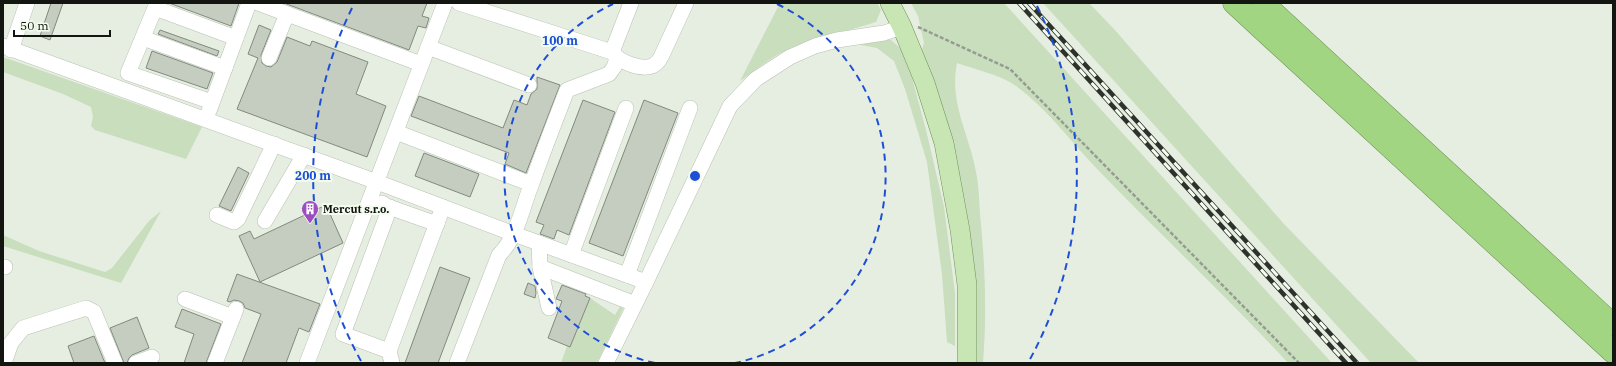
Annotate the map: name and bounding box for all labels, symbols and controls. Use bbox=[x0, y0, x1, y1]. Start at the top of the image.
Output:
scale bar bbox=[14, 12, 110, 38]
text: 50 m bbox=[20, 18, 49, 33]
text: 100 m bbox=[542, 33, 578, 48]
text: 200 m bbox=[295, 168, 331, 183]
centre of rings bbox=[688, 169, 702, 183]
building icon: Mercut s.r.o. bbox=[300, 199, 320, 224]
place label: Mercut s.r.o. bbox=[323, 202, 389, 216]

